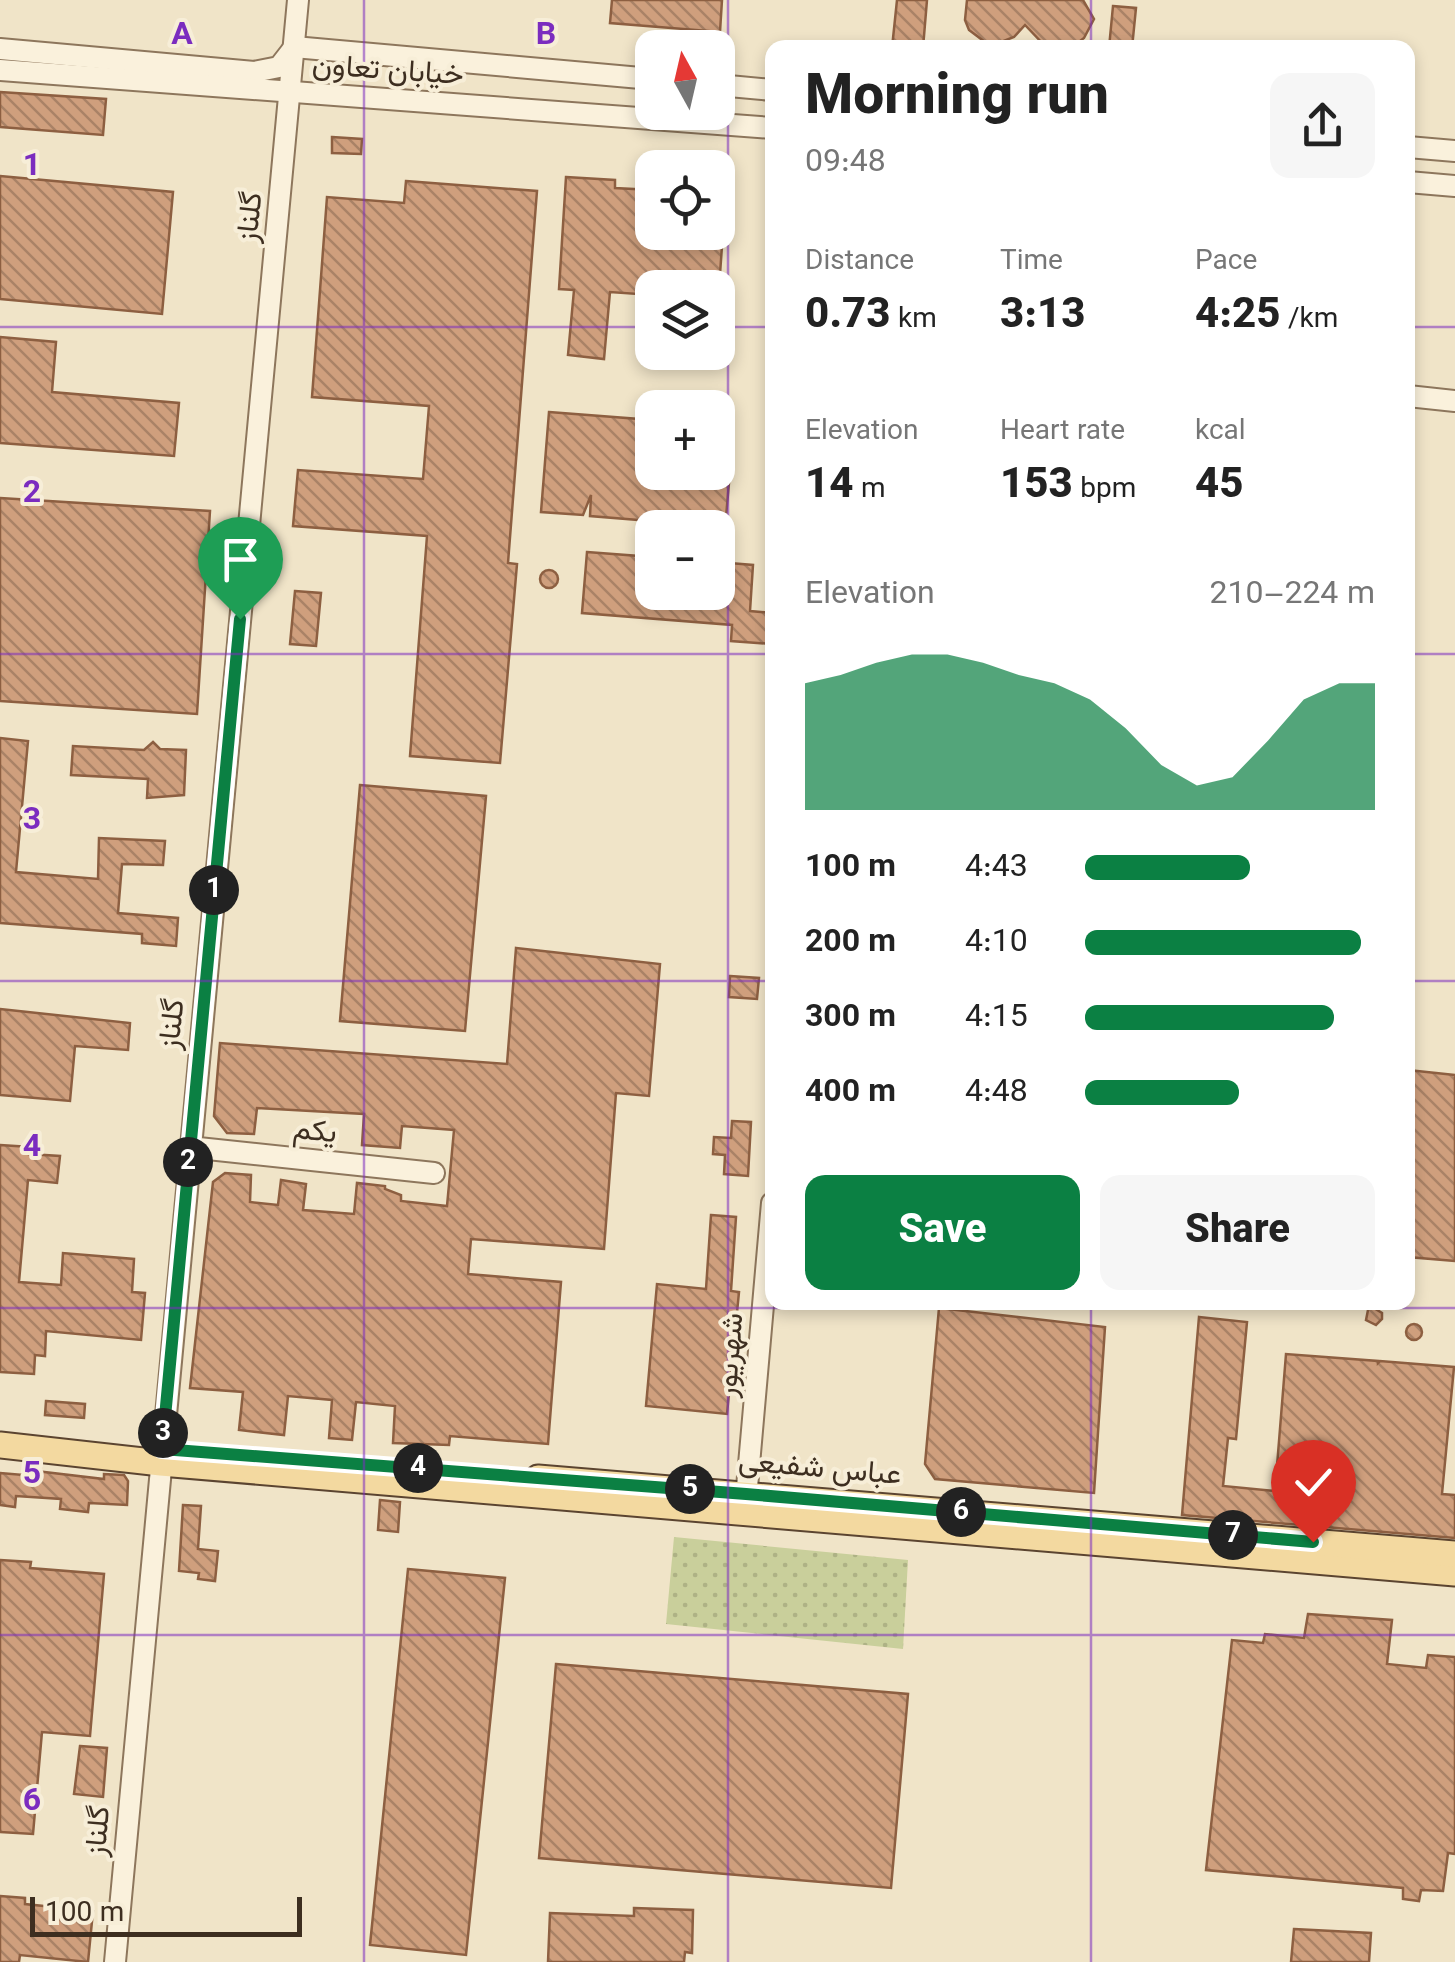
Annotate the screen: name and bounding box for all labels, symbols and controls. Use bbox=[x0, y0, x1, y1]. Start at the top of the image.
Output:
text: A bbox=[171, 11, 193, 61]
text: B bbox=[536, 11, 556, 61]
north arrow bbox=[635, 30, 735, 130]
map controls bbox=[635, 30, 735, 610]
street label: خیابان تعاون bbox=[310, 43, 465, 100]
text: Morning run bbox=[805, 57, 1109, 143]
button: share bbox=[1270, 73, 1375, 178]
text: 09:48 bbox=[805, 138, 886, 188]
text: 1 bbox=[23, 142, 41, 192]
button: locate bbox=[635, 150, 735, 250]
street label: گلناز bbox=[225, 189, 278, 246]
text: Distance bbox=[805, 240, 914, 284]
text: Time bbox=[1000, 240, 1063, 284]
text: Pace bbox=[1195, 240, 1257, 284]
button: layers bbox=[635, 270, 735, 370]
text: 0.73 bbox=[805, 284, 890, 350]
text: 3:13 bbox=[1000, 284, 1085, 350]
text: 4:25 bbox=[1195, 284, 1280, 350]
text: km bbox=[890, 298, 937, 342]
text: /km bbox=[1280, 298, 1338, 342]
button: + bbox=[635, 390, 735, 490]
text: Elevation bbox=[805, 410, 918, 454]
text: Heart rate bbox=[1000, 410, 1125, 454]
text: kcal bbox=[1195, 410, 1246, 454]
text: 14 bbox=[805, 454, 853, 520]
text: 153 bbox=[1000, 454, 1073, 520]
text: 45 bbox=[1195, 454, 1243, 520]
text: m bbox=[853, 468, 886, 512]
text: bpm bbox=[1073, 468, 1136, 512]
text: 2 bbox=[23, 469, 41, 519]
button: − bbox=[635, 510, 735, 610]
pin bbox=[198, 517, 283, 620]
icon: arrive bbox=[213, 532, 268, 587]
text: Elevation bbox=[805, 570, 935, 620]
text: 210–224 m bbox=[1209, 570, 1375, 620]
text: 3 bbox=[23, 796, 41, 846]
text: 100 m bbox=[805, 843, 896, 893]
text: 4:43 bbox=[965, 843, 1028, 893]
pin: 1 bbox=[189, 865, 239, 915]
text: 1 bbox=[206, 868, 222, 912]
text: 200 m bbox=[805, 918, 896, 968]
text: 4:10 bbox=[965, 918, 1028, 968]
text: 300 m bbox=[805, 993, 896, 1043]
text: 4:15 bbox=[965, 993, 1028, 1043]
street label: گلناز bbox=[147, 996, 200, 1053]
text: 400 m bbox=[805, 1068, 896, 1118]
text: 4:48 bbox=[965, 1068, 1028, 1118]
street label: یکم bbox=[291, 1107, 339, 1158]
text: 4 bbox=[23, 1123, 41, 1173]
pin: 2 bbox=[163, 1137, 213, 1187]
text: 2 bbox=[180, 1140, 196, 1184]
button: Save bbox=[805, 1175, 1080, 1290]
button: Share bbox=[1100, 1175, 1375, 1290]
street label: شهریور bbox=[704, 1311, 759, 1400]
pin: 3 bbox=[138, 1408, 188, 1458]
text: 3 bbox=[155, 1411, 171, 1455]
street label: عباس شفیعی bbox=[736, 1439, 903, 1500]
pin bbox=[1271, 1440, 1356, 1543]
pin: 4 bbox=[393, 1443, 443, 1493]
text: 4 bbox=[410, 1446, 426, 1490]
text: 5 bbox=[23, 1450, 41, 1500]
icon: check bbox=[1286, 1455, 1341, 1510]
pin: 5 bbox=[665, 1464, 715, 1514]
text: 5 bbox=[682, 1467, 698, 1511]
pin: 6 bbox=[936, 1487, 986, 1537]
text: 6 bbox=[953, 1490, 969, 1534]
pin: 7 bbox=[1208, 1510, 1258, 1560]
text: 7 bbox=[1225, 1513, 1241, 1557]
text: 6 bbox=[23, 1777, 41, 1827]
street label: گلناز bbox=[74, 1804, 125, 1860]
scale bar bbox=[30, 1892, 302, 1936]
text: 100 m bbox=[45, 1892, 124, 1936]

